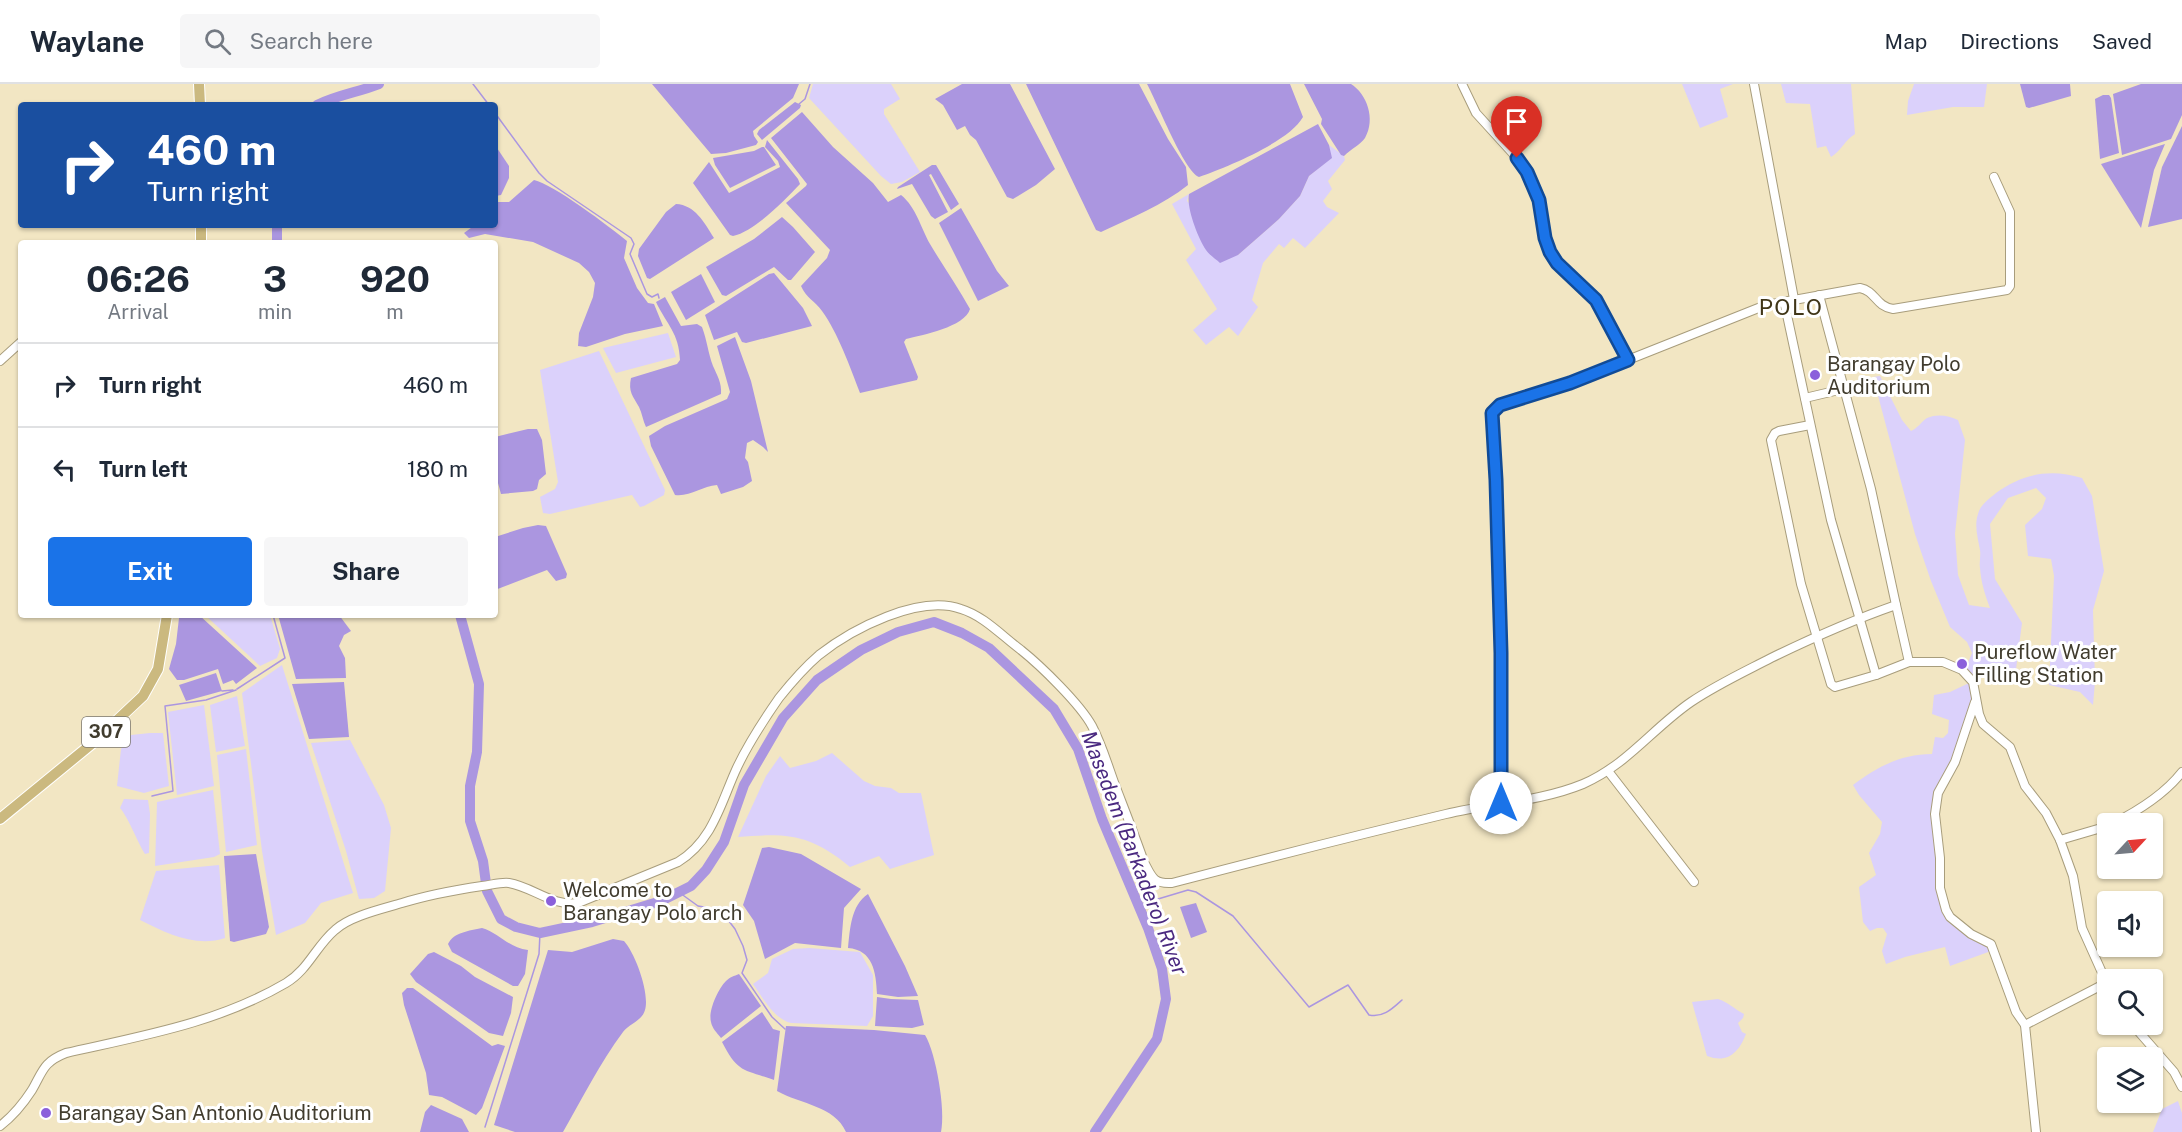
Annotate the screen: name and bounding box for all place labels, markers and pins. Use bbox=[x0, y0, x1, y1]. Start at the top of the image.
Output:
pin bbox=[1491, 96, 1542, 158]
place label: Barangay Polo Auditorium bbox=[1827, 352, 1961, 399]
marker: Barangay Polo Auditorium bbox=[1808, 368, 1822, 382]
place label: Pureflow Water Filling Station bbox=[1974, 640, 2117, 687]
marker: Pureflow Water Filling Station bbox=[1955, 657, 1969, 671]
place label: Welcome to Barangay Polo arch bbox=[563, 878, 742, 925]
marker: Welcome to Barangay Polo arch bbox=[544, 894, 558, 908]
place label: Barangay San Antonio Auditorium bbox=[58, 1101, 372, 1125]
marker: Barangay San Antonio Auditorium bbox=[39, 1106, 53, 1120]

